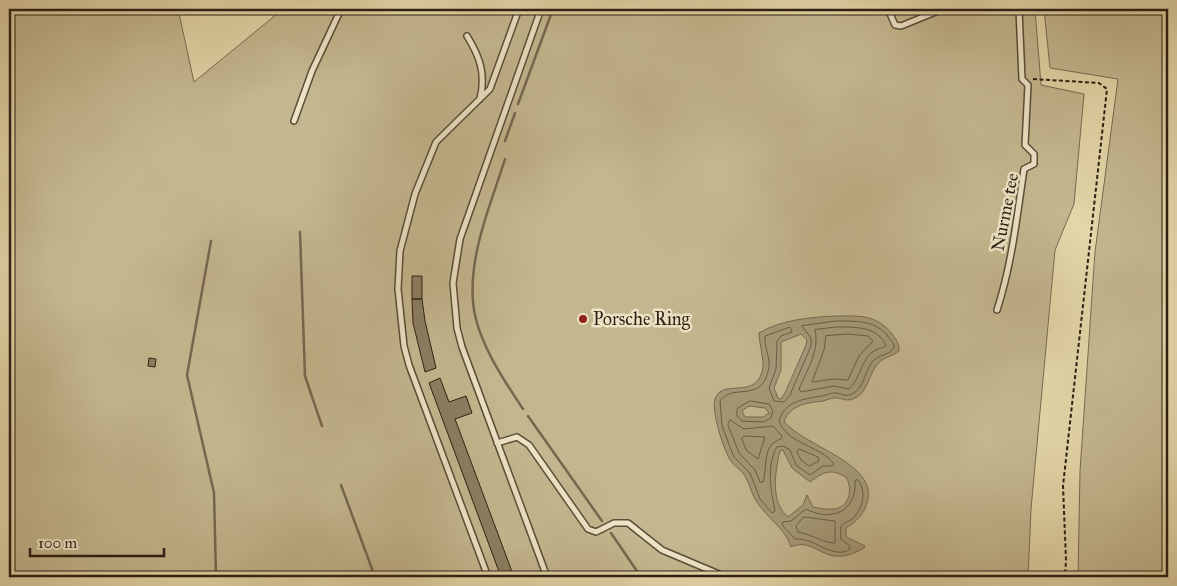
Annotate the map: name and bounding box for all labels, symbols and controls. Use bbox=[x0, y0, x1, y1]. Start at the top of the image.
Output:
street label: Nurme tee bbox=[987, 171, 1023, 253]
place label: Porsche Ring bbox=[593, 308, 691, 331]
marker: Porsche Ring bbox=[577, 313, 589, 325]
scale bar bbox=[30, 526, 164, 558]
text: 100 m bbox=[38, 534, 78, 552]

